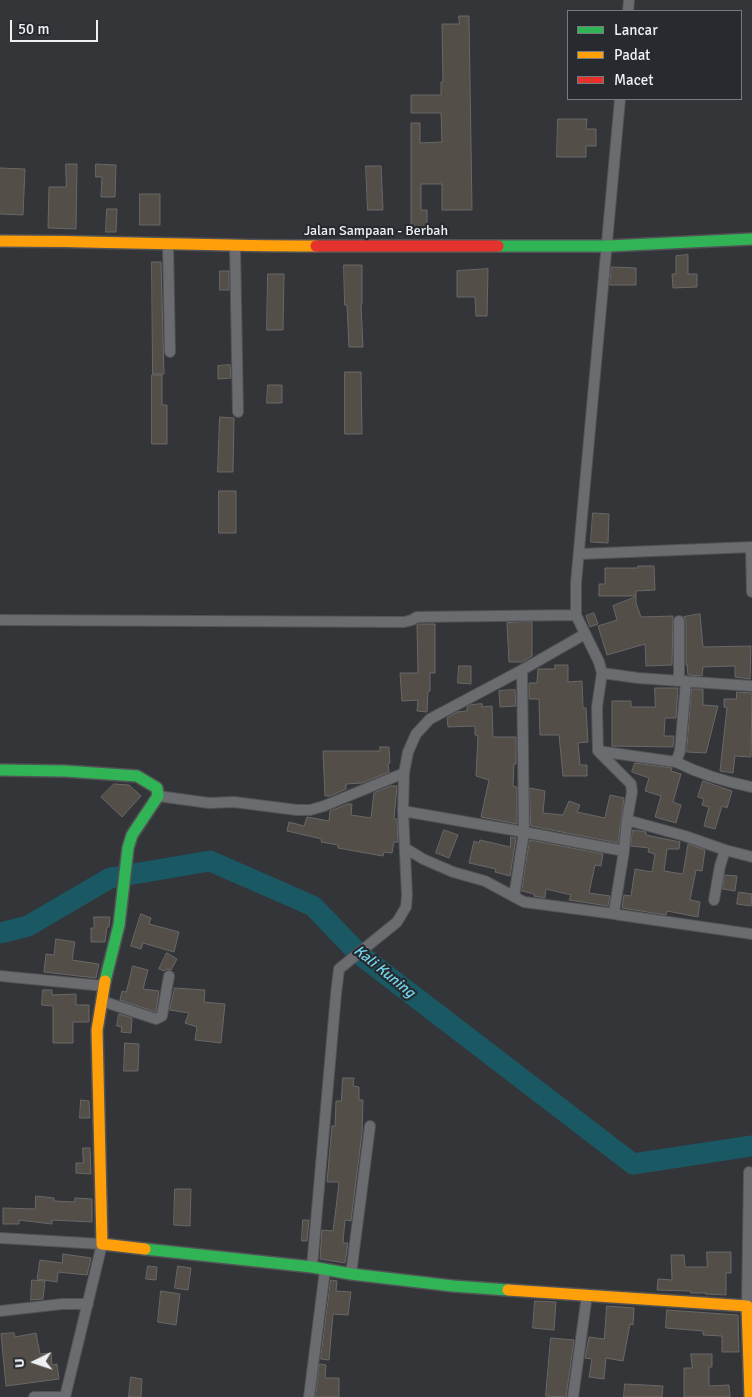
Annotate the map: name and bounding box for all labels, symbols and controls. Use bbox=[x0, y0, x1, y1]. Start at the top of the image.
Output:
scale bar bbox=[12, 10, 100, 42]
legend bbox=[567, 10, 742, 100]
text: 50 m bbox=[18, 20, 49, 38]
text: Lancar bbox=[614, 21, 658, 39]
text: Padat bbox=[614, 46, 650, 64]
text: Macet bbox=[614, 71, 653, 89]
street label: Jalan Sampaan - Berbah bbox=[304, 223, 448, 239]
water label: Kali Kuning bbox=[350, 942, 418, 1002]
north arrow bbox=[10, 1337, 60, 1387]
text: U bbox=[11, 1358, 28, 1368]

